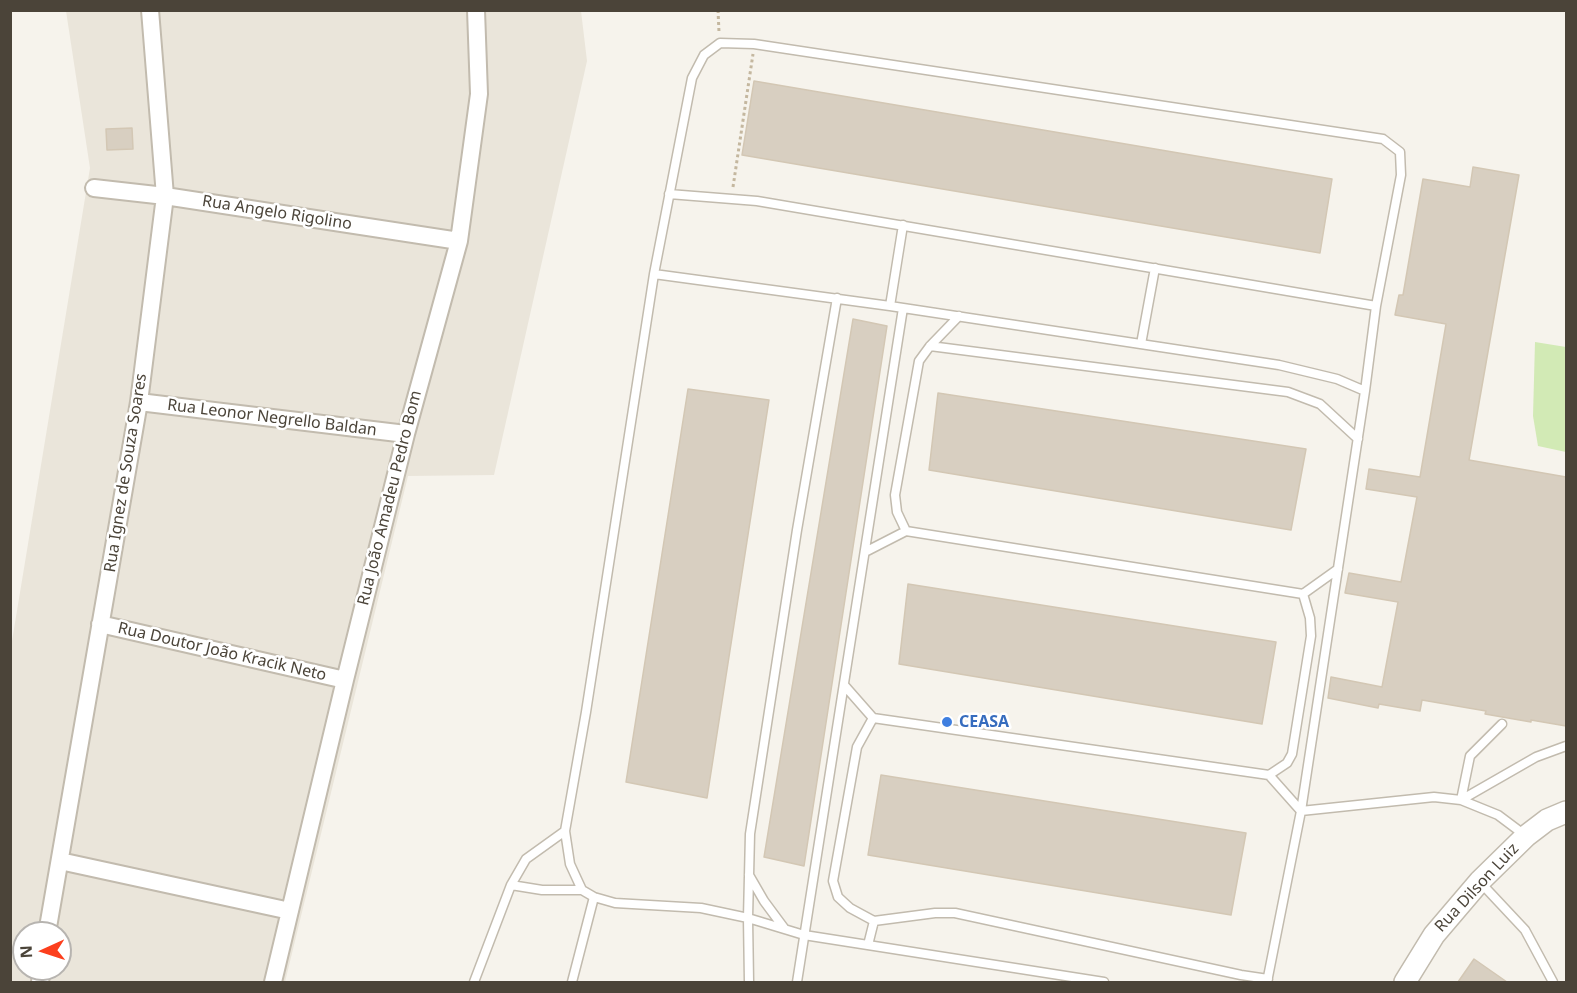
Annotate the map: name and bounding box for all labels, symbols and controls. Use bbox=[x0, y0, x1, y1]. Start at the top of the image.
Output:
street label: Rua Angelo Rigolino bbox=[201, 192, 353, 234]
street label: Rua Ignez de Souza Soares bbox=[101, 372, 151, 574]
street label: Rua João Amadeu Pedro Bom bbox=[354, 389, 426, 607]
street label: Rua Leonor Negrello Baldan bbox=[166, 396, 378, 440]
street label: Rua Doutor João Kracik Neto bbox=[116, 619, 328, 685]
place label: CEASA bbox=[959, 712, 1009, 732]
marker: CEASA bbox=[940, 715, 954, 729]
street label: Rua Dilson Luiz bbox=[1431, 840, 1523, 936]
north arrow bbox=[12, 921, 72, 981]
text: N bbox=[15, 945, 37, 959]

